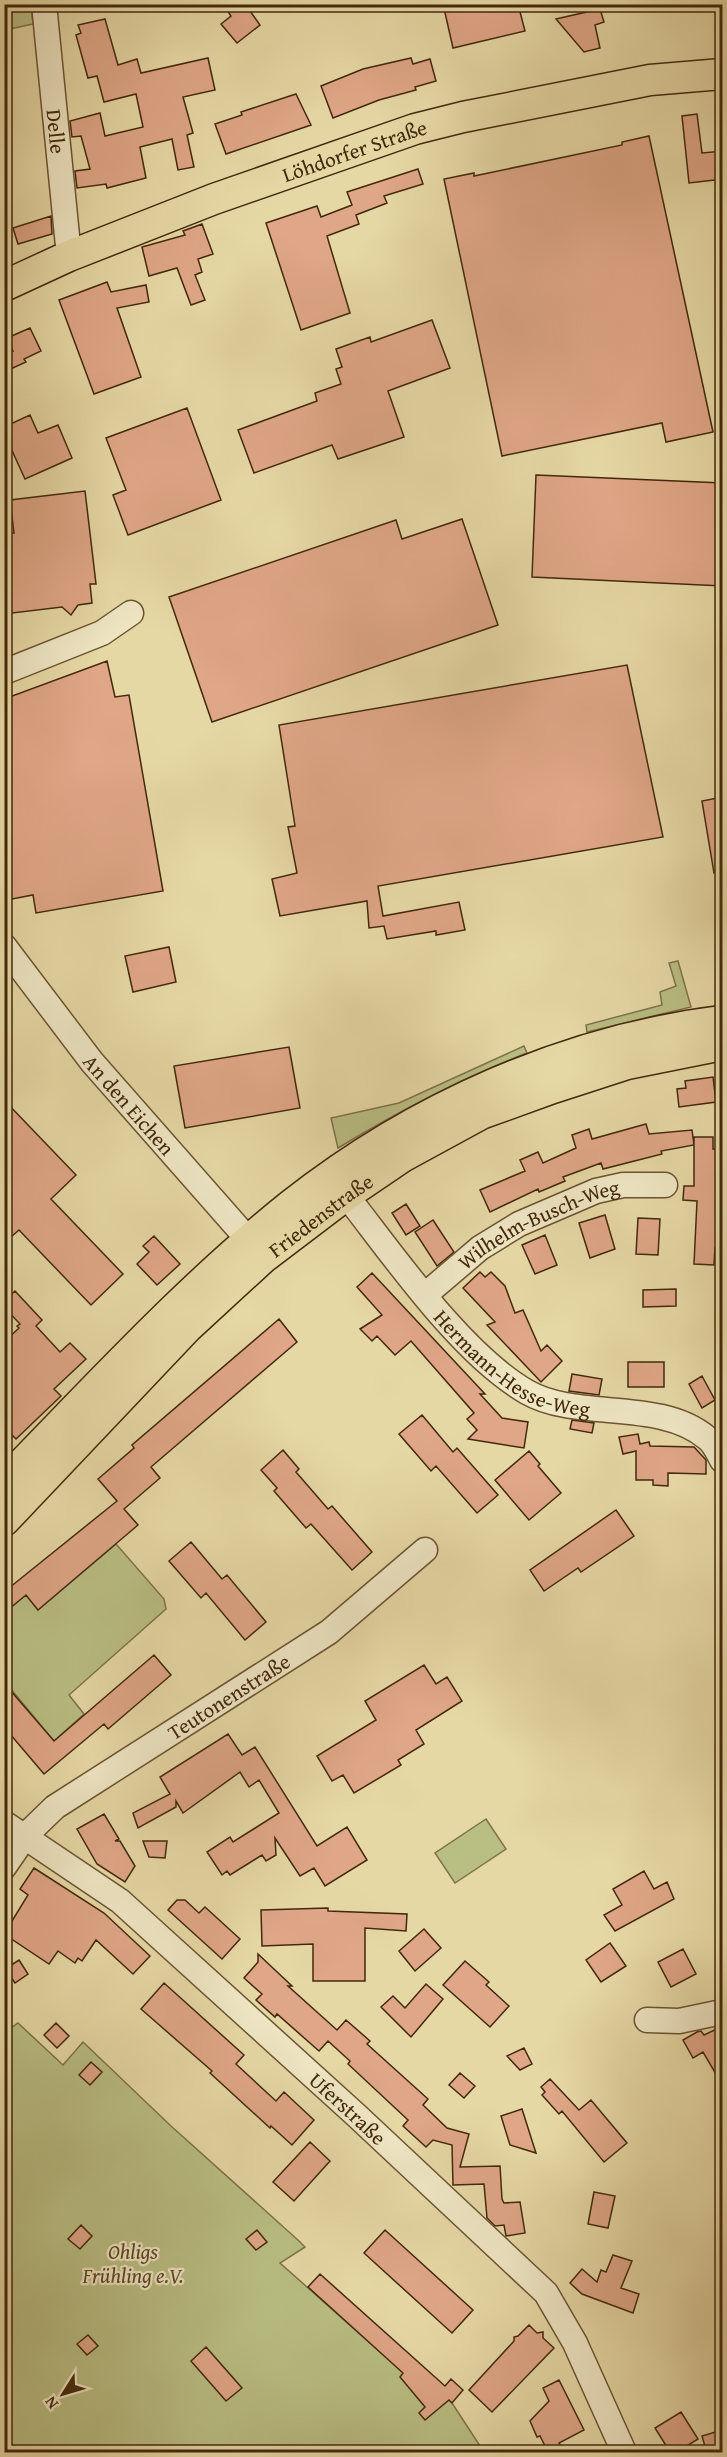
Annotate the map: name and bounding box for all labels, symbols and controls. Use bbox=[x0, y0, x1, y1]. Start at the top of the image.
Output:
street label: Delle bbox=[39, 108, 74, 155]
street label: Löhdorfer Straße bbox=[278, 111, 430, 190]
street label: An den Eichen bbox=[76, 1048, 183, 1162]
street label: Friedenstraße bbox=[261, 1166, 379, 1264]
street label: Wilhelm-Busch-Weg bbox=[450, 1171, 623, 1276]
street label: Hermann-Hesse-Weg bbox=[427, 1302, 592, 1424]
street label: Teutonenstraße bbox=[161, 1645, 296, 1747]
street label: Uferstraße bbox=[303, 2064, 394, 2152]
park label: Ohligs Frühling e.V. bbox=[82, 2236, 183, 2291]
north arrow bbox=[33, 2364, 93, 2424]
text: N bbox=[38, 2391, 64, 2415]

